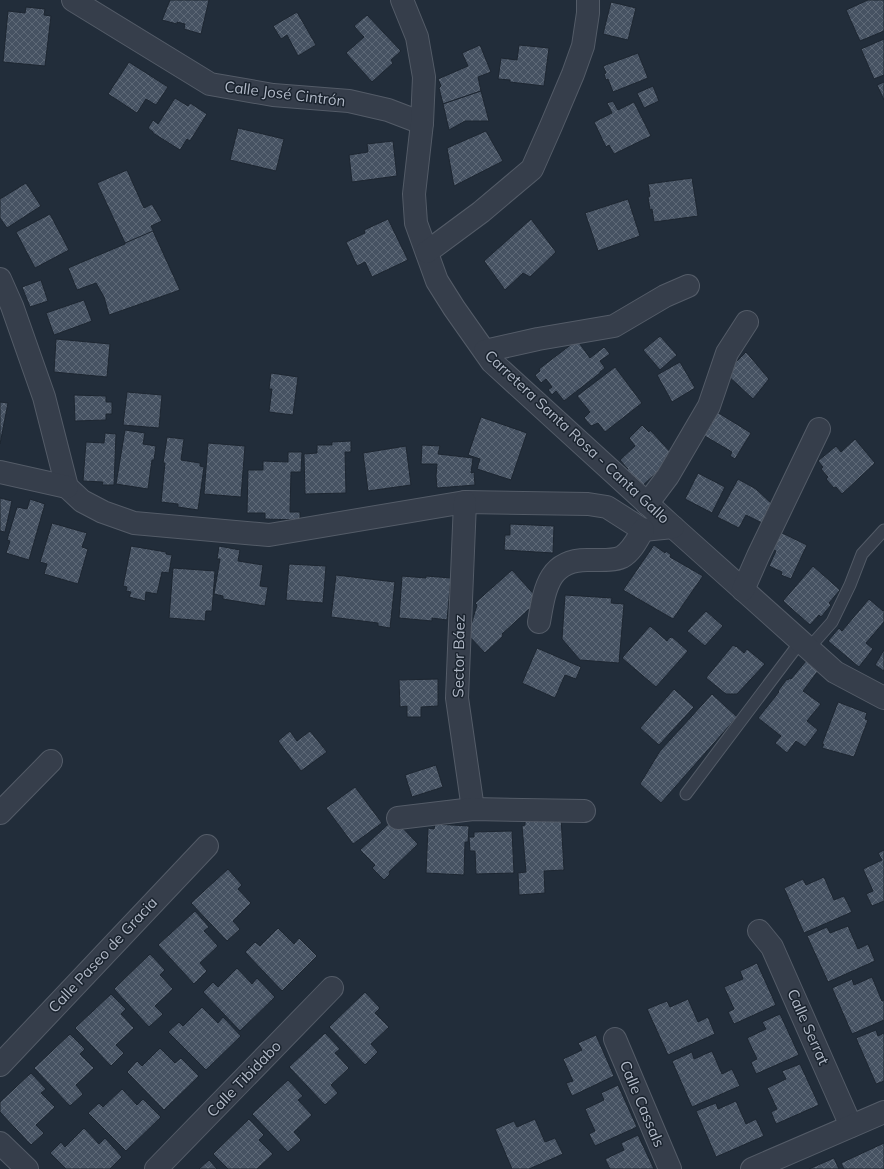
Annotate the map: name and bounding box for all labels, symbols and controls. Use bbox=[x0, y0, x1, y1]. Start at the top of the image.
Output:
street label: Calle José Cintrón bbox=[223, 77, 347, 110]
street label: Carretera Santa Rosa - Canta Gallo bbox=[481, 346, 674, 527]
street label: Sector Báez bbox=[448, 614, 469, 698]
street label: Calle Paseo de Gracia bbox=[44, 893, 161, 1016]
street label: Calle Serrat bbox=[783, 986, 834, 1068]
street label: Calle Tibidabo bbox=[202, 1036, 285, 1121]
street label: Calle Cassals bbox=[616, 1058, 669, 1150]

